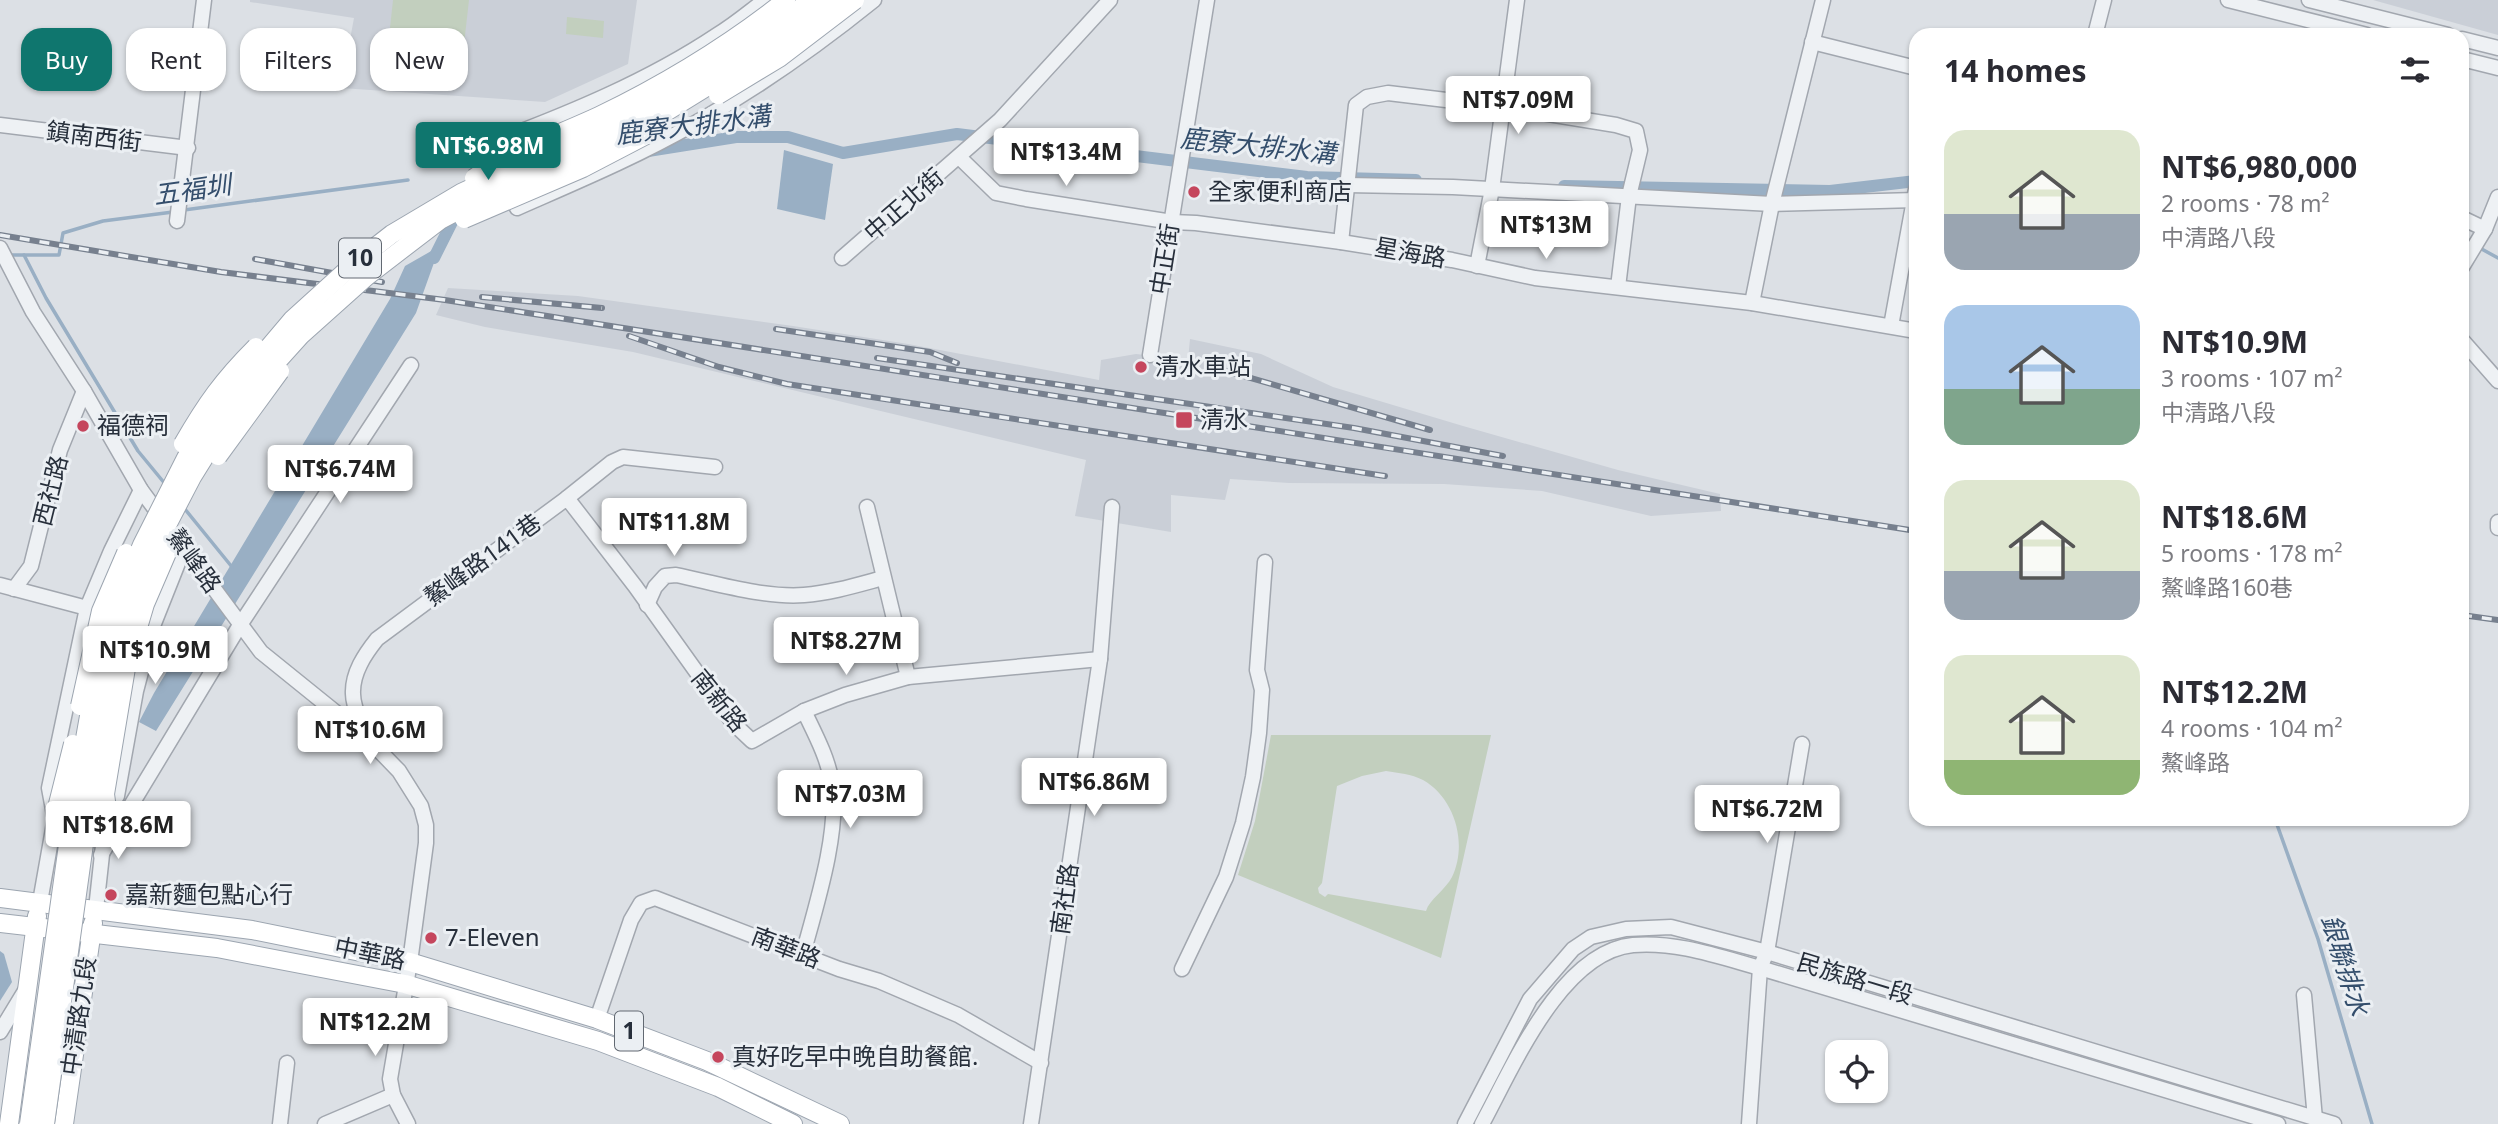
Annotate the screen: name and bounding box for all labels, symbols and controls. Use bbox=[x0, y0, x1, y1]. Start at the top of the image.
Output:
chip: Buy bbox=[21, 28, 112, 91]
chip: Rent bbox=[126, 28, 226, 91]
chip: Filters bbox=[240, 28, 356, 91]
chip: New bbox=[370, 28, 468, 91]
text: 14 homes bbox=[1944, 50, 2087, 91]
icon: filters bbox=[2396, 51, 2434, 89]
pin: NT$7.09M bbox=[1446, 76, 1590, 136]
text: NT$7.09M bbox=[1462, 83, 1574, 115]
water label: 鹿寮大排水溝 bbox=[613, 96, 776, 151]
street label: 鎮南西街 bbox=[45, 113, 144, 158]
water label: 鹿寮大排水溝 bbox=[1179, 119, 1342, 171]
pin: NT$6.98M bbox=[416, 122, 560, 182]
pin: NT$13.4M bbox=[994, 128, 1138, 188]
text: NT$6.98M bbox=[432, 129, 544, 161]
text: NT$13.4M bbox=[1010, 135, 1122, 167]
text: NT$6,980,000 bbox=[2161, 146, 2357, 187]
icon: home bbox=[2000, 158, 2084, 242]
street label: 中正北街 bbox=[856, 160, 950, 248]
water label: 五福圳 bbox=[151, 165, 237, 212]
place label: 全家便利商店 bbox=[1208, 174, 1352, 207]
marker: 全家便利商店 bbox=[1186, 184, 1202, 200]
text: 2 rooms · 78 m² bbox=[2161, 187, 2330, 219]
pin: NT$13M bbox=[1489, 202, 1603, 261]
text: NT$13M bbox=[1499, 208, 1593, 240]
street label: 中正街 bbox=[1142, 221, 1185, 297]
text: 中清路八段 bbox=[2161, 221, 2276, 253]
street label: 星海路 bbox=[1372, 229, 1449, 274]
road number: 10 bbox=[339, 238, 381, 278]
text: NT$10.9M bbox=[2161, 321, 2308, 362]
icon: home bbox=[2000, 333, 2084, 417]
place label: 清水車站 bbox=[1155, 349, 1251, 382]
marker: 清水車站 bbox=[1133, 359, 1149, 375]
text: 3 rooms · 107 m² bbox=[2161, 362, 2343, 394]
text: 中清路八段 bbox=[2161, 396, 2276, 428]
place label: 清水 bbox=[1200, 402, 1248, 435]
place label: 福德祠 bbox=[97, 408, 169, 441]
marker: 清水 bbox=[1174, 410, 1194, 430]
marker: 福德祠 bbox=[75, 418, 91, 434]
pin: NT$6.74M bbox=[268, 446, 412, 505]
street label: 西社路 bbox=[25, 452, 74, 530]
text: NT$6.74M bbox=[284, 452, 396, 484]
text: NT$18.6M bbox=[2161, 496, 2308, 537]
pin: NT$11.8M bbox=[602, 498, 746, 558]
street label: 鰲峰路141巷 bbox=[417, 505, 547, 612]
text: NT$11.8M bbox=[618, 505, 730, 537]
icon: home bbox=[2000, 508, 2084, 592]
street label: 鰲峰路 bbox=[161, 521, 230, 599]
text: 5 rooms · 178 m² bbox=[2161, 537, 2343, 569]
text: 鰲峰路160巷 bbox=[2161, 571, 2292, 603]
pin: NT$8.27M bbox=[774, 618, 918, 677]
text: NT$8.27M bbox=[790, 624, 902, 656]
pin: NT$10.9M bbox=[83, 626, 227, 686]
text: NT$10.9M bbox=[99, 633, 211, 665]
street label: 南新路 bbox=[685, 662, 756, 738]
text: NT$12.2M bbox=[2161, 671, 2308, 712]
icon: home bbox=[2000, 683, 2084, 767]
pin: NT$10.6M bbox=[298, 706, 442, 766]
text: 4 rooms · 104 m² bbox=[2161, 712, 2343, 744]
text: NT$10.6M bbox=[314, 713, 426, 745]
text: 鰲峰路 bbox=[2161, 746, 2230, 778]
pin: NT$6.86M bbox=[1022, 758, 1166, 818]
text: NT$6.86M bbox=[1038, 765, 1150, 797]
pin: NT$7.03M bbox=[778, 770, 922, 830]
text: NT$7.03M bbox=[794, 777, 906, 809]
pin: NT$6.72M bbox=[1695, 786, 1839, 845]
text: NT$6.72M bbox=[1711, 792, 1823, 824]
pin: NT$18.6M bbox=[46, 802, 190, 861]
text: NT$18.6M bbox=[62, 808, 174, 840]
street label: 南社路 bbox=[1042, 861, 1085, 937]
place label: 嘉新麵包點心行 bbox=[125, 877, 293, 910]
marker: 嘉新麵包點心行 bbox=[103, 887, 119, 903]
water label: 銀聯排水 bbox=[2314, 910, 2379, 1021]
street label: 南華路 bbox=[747, 918, 826, 975]
place label: 7-Eleven bbox=[445, 920, 540, 953]
street label: 中華路 bbox=[332, 929, 409, 976]
marker: 7-Eleven bbox=[423, 930, 439, 946]
street label: 民族路一段 bbox=[1793, 944, 1918, 1011]
street label: 中清路九段 bbox=[53, 954, 102, 1078]
pin: NT$12.2M bbox=[303, 998, 447, 1058]
text: NT$12.2M bbox=[319, 1005, 431, 1037]
road number: 1 bbox=[615, 1012, 643, 1050]
place label: 真好吃早中晚自助餐館. bbox=[732, 1039, 978, 1072]
map controls bbox=[1825, 1040, 1888, 1103]
button: locate bbox=[1825, 1040, 1888, 1103]
marker: 真好吃早中晚自助餐館. bbox=[710, 1049, 726, 1065]

